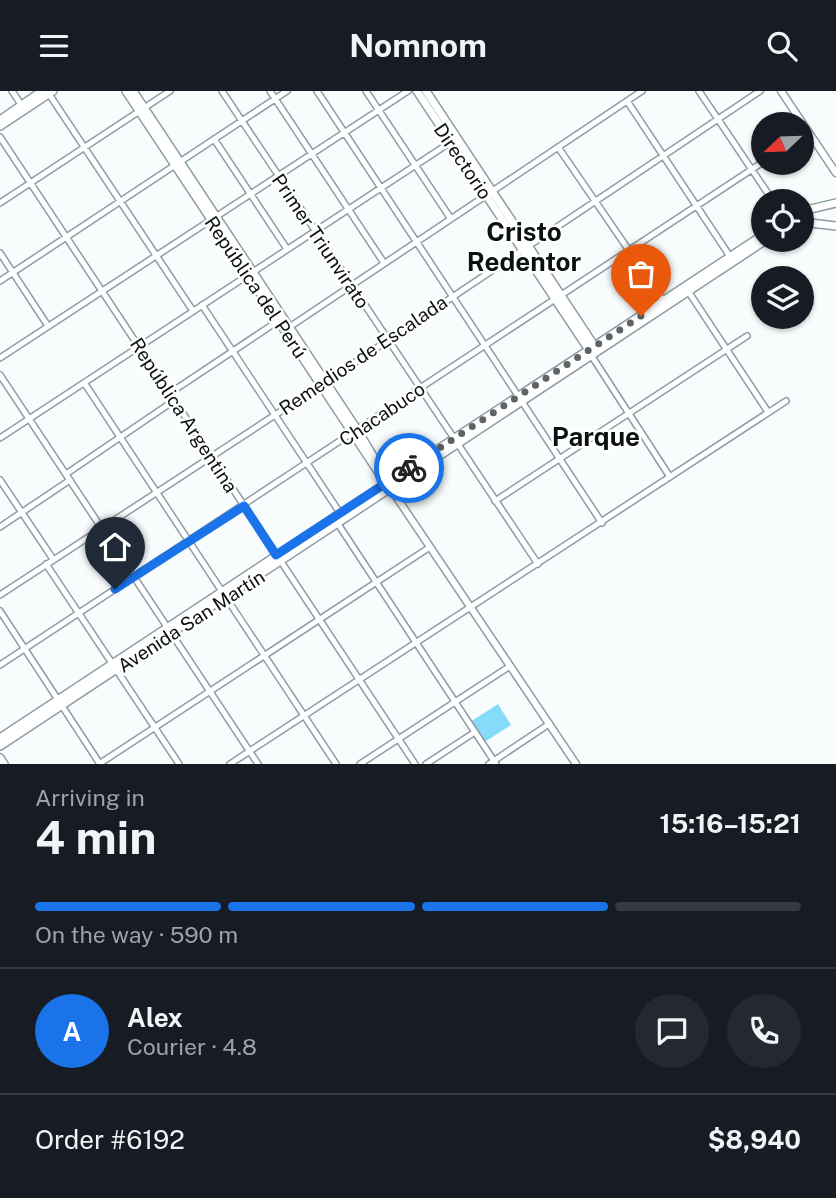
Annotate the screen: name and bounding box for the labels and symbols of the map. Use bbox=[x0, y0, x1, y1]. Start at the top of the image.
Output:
north arrow bbox=[751, 112, 814, 175]
street label: Directorio bbox=[430, 119, 496, 203]
street label: Primer Triunvirato bbox=[268, 169, 374, 313]
street label: República del Perú bbox=[200, 212, 312, 362]
district label: Cristo Redentor bbox=[467, 216, 581, 277]
pin bbox=[611, 244, 671, 316]
street label: Remedios de Escalada bbox=[275, 291, 451, 419]
street label: República Argentina bbox=[126, 334, 242, 496]
street label: Chacabuco bbox=[335, 377, 429, 451]
district label: Parque bbox=[552, 421, 640, 452]
courier bbox=[374, 433, 444, 503]
pin bbox=[85, 517, 145, 589]
street label: Avenida San Martín bbox=[113, 565, 269, 677]

